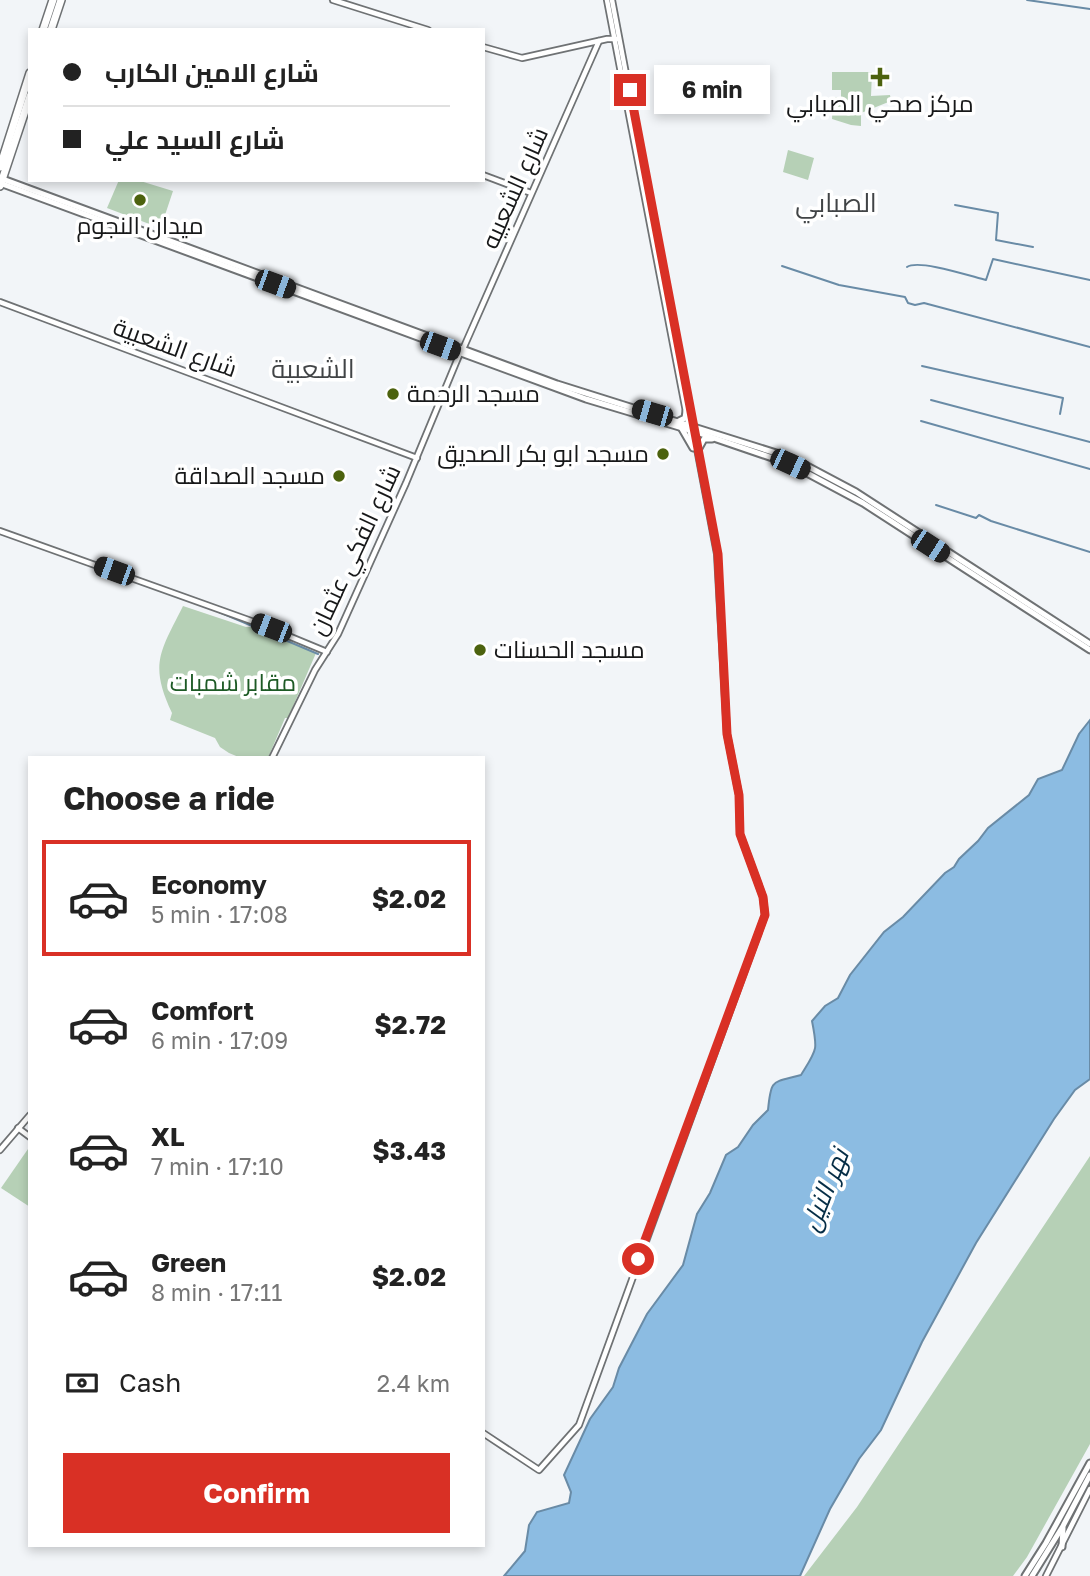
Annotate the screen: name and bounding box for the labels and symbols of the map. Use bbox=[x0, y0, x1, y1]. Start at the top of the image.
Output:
callout: 6 min bbox=[654, 66, 770, 114]
marker: مركز صحي الصبابي bbox=[870, 67, 890, 87]
route end bbox=[614, 74, 646, 106]
place label: مركز صحي الصبابي bbox=[786, 88, 974, 123]
street label: شارع الشعبيه bbox=[474, 122, 556, 254]
district label: الصبابي bbox=[795, 187, 877, 224]
marker: ميدان النجوم bbox=[132, 192, 148, 208]
place label: ميدان النجوم bbox=[76, 210, 204, 242]
car bbox=[252, 267, 299, 301]
street label: شارع الشعبية bbox=[109, 311, 241, 385]
car bbox=[417, 329, 464, 363]
district label: الشعبية bbox=[271, 353, 355, 384]
place label: مسجد الرحمة bbox=[407, 378, 540, 407]
marker: مسجد الرحمة bbox=[385, 386, 401, 402]
car bbox=[629, 397, 676, 429]
place label: مسجد ابو بكر الصديق bbox=[437, 438, 649, 469]
marker: مسجد ابو بكر الصديق bbox=[655, 446, 671, 462]
car bbox=[767, 446, 814, 482]
place label: مسجد الصداقة bbox=[174, 460, 325, 489]
street label: شارع الفكي عثمان bbox=[302, 460, 411, 642]
marker: مسجد الصداقة bbox=[331, 468, 347, 484]
car bbox=[907, 526, 954, 566]
car bbox=[91, 554, 138, 588]
car bbox=[248, 611, 295, 645]
place label: مسجد الحسنات bbox=[494, 634, 645, 663]
marker: مسجد الحسنات bbox=[472, 642, 488, 658]
park label: مقابر شمبات bbox=[170, 667, 296, 696]
water label: نهر النيل bbox=[794, 1141, 857, 1236]
route start bbox=[622, 1243, 654, 1275]

